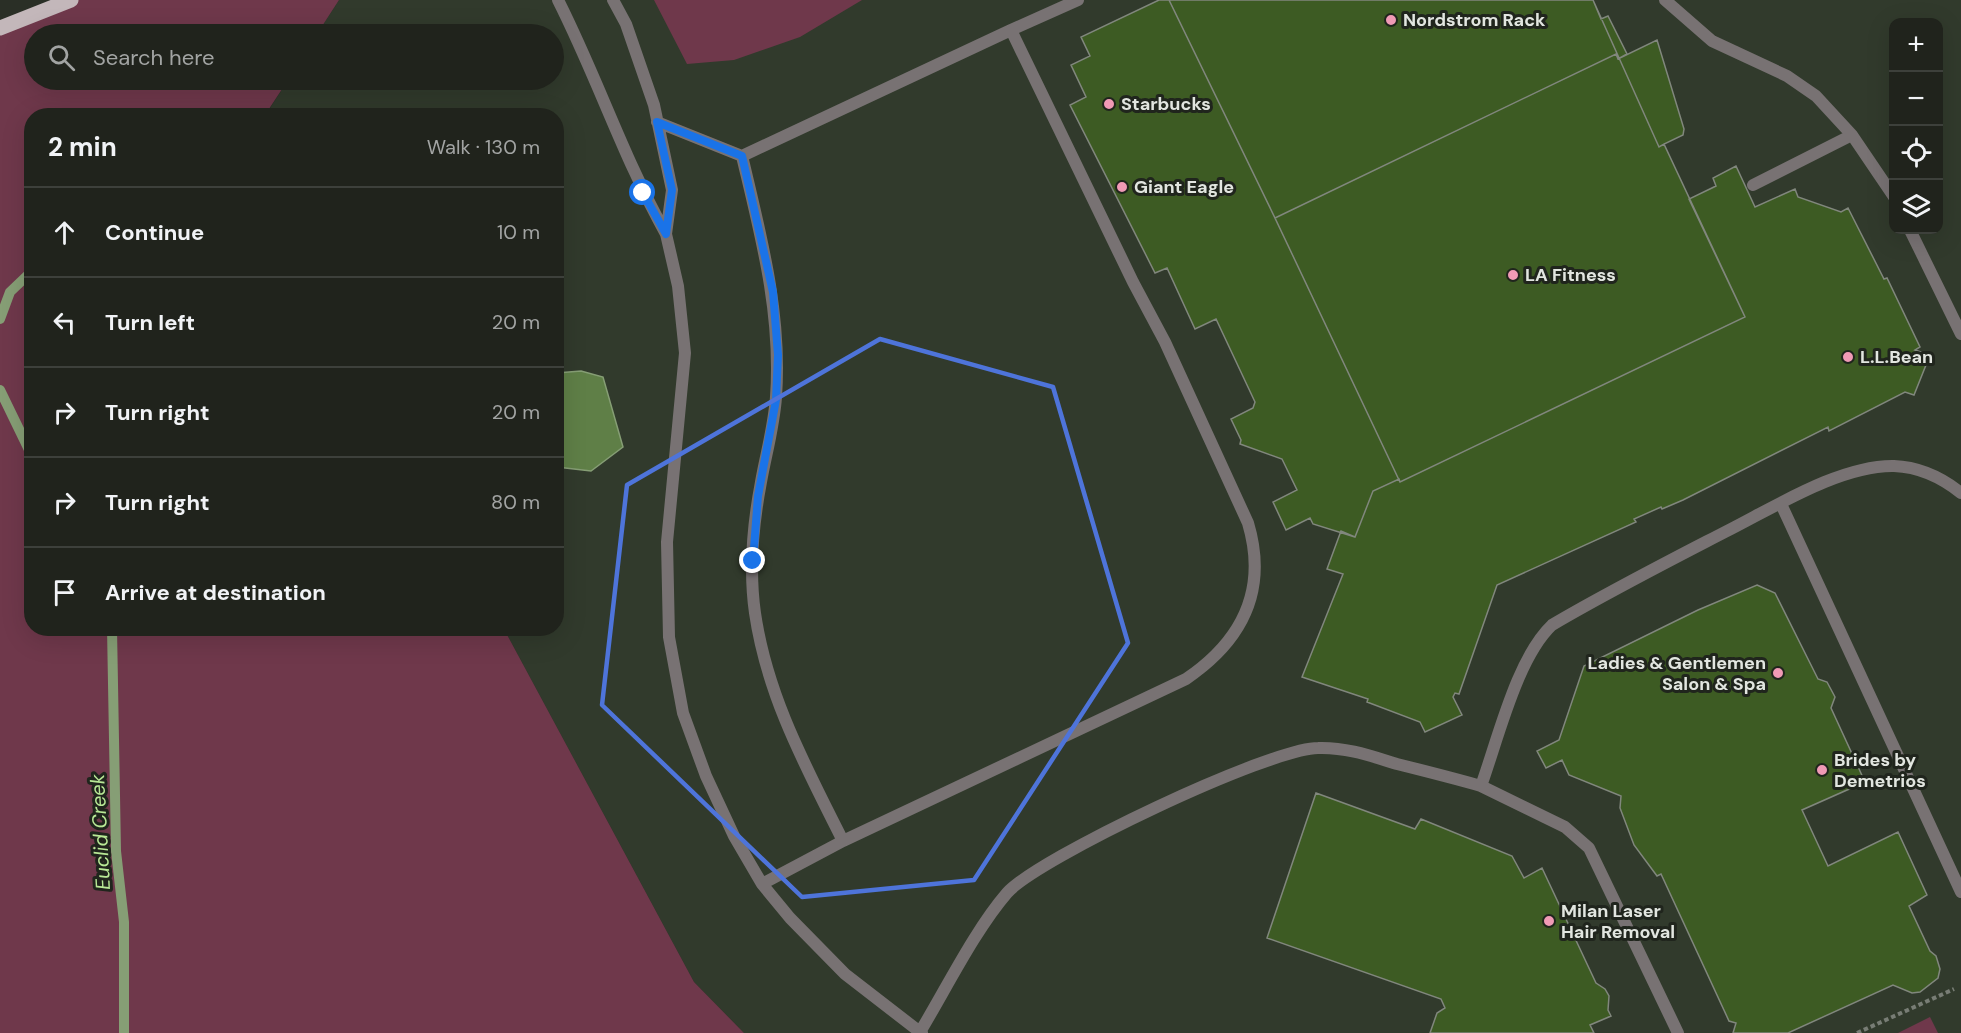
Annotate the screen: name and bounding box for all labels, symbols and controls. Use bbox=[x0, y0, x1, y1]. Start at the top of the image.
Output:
place label: Nordstrom Rack bbox=[1403, 8, 1546, 32]
marker: Nordstrom Rack bbox=[1384, 13, 1398, 27]
map controls bbox=[1889, 18, 1943, 234]
button: + bbox=[1889, 18, 1943, 72]
search box bbox=[24, 24, 564, 90]
icon: search bbox=[45, 41, 78, 74]
text: Search here bbox=[93, 43, 214, 72]
button: − bbox=[1889, 72, 1943, 126]
place label: Starbucks bbox=[1121, 92, 1211, 116]
marker: Starbucks bbox=[1102, 97, 1116, 111]
button: locate bbox=[1889, 126, 1943, 180]
text: 2 min bbox=[48, 130, 117, 164]
text: Walk · 130 m bbox=[427, 134, 540, 160]
place label: Giant Eagle bbox=[1134, 175, 1234, 199]
route start bbox=[629, 179, 655, 205]
marker: Giant Eagle bbox=[1115, 180, 1129, 194]
button: layers bbox=[1889, 180, 1943, 234]
icon: ahead bbox=[48, 216, 81, 249]
text: Continue bbox=[105, 218, 204, 247]
text: 10 m bbox=[497, 219, 540, 245]
place label: LA Fitness bbox=[1525, 263, 1616, 287]
marker: LA Fitness bbox=[1506, 268, 1520, 282]
icon: left bbox=[48, 306, 81, 339]
text: Turn left bbox=[105, 308, 195, 337]
text: 20 m bbox=[492, 309, 540, 335]
place label: L.L.Bean bbox=[1860, 345, 1933, 369]
marker: L.L.Bean bbox=[1841, 350, 1855, 364]
icon: right bbox=[48, 396, 81, 429]
text: Turn right bbox=[105, 398, 210, 427]
text: 20 m bbox=[492, 399, 540, 425]
icon: right bbox=[48, 486, 81, 519]
text: Turn right bbox=[105, 488, 210, 517]
text: 80 m bbox=[491, 489, 540, 515]
route end bbox=[739, 547, 765, 573]
icon: arrive bbox=[48, 576, 81, 609]
text: Arrive at destination bbox=[105, 578, 326, 607]
place label: Ladies & Gentlemen Salon & Spa bbox=[1587, 651, 1766, 696]
marker: Ladies & Gentlemen Salon & Spa bbox=[1771, 666, 1785, 680]
place label: Brides by Demetrios bbox=[1834, 748, 1926, 793]
marker: Brides by Demetrios bbox=[1815, 763, 1829, 777]
water label: Euclid Creek bbox=[84, 773, 116, 891]
place label: Milan Laser Hair Removal bbox=[1561, 899, 1675, 944]
marker: Milan Laser Hair Removal bbox=[1542, 914, 1556, 928]

